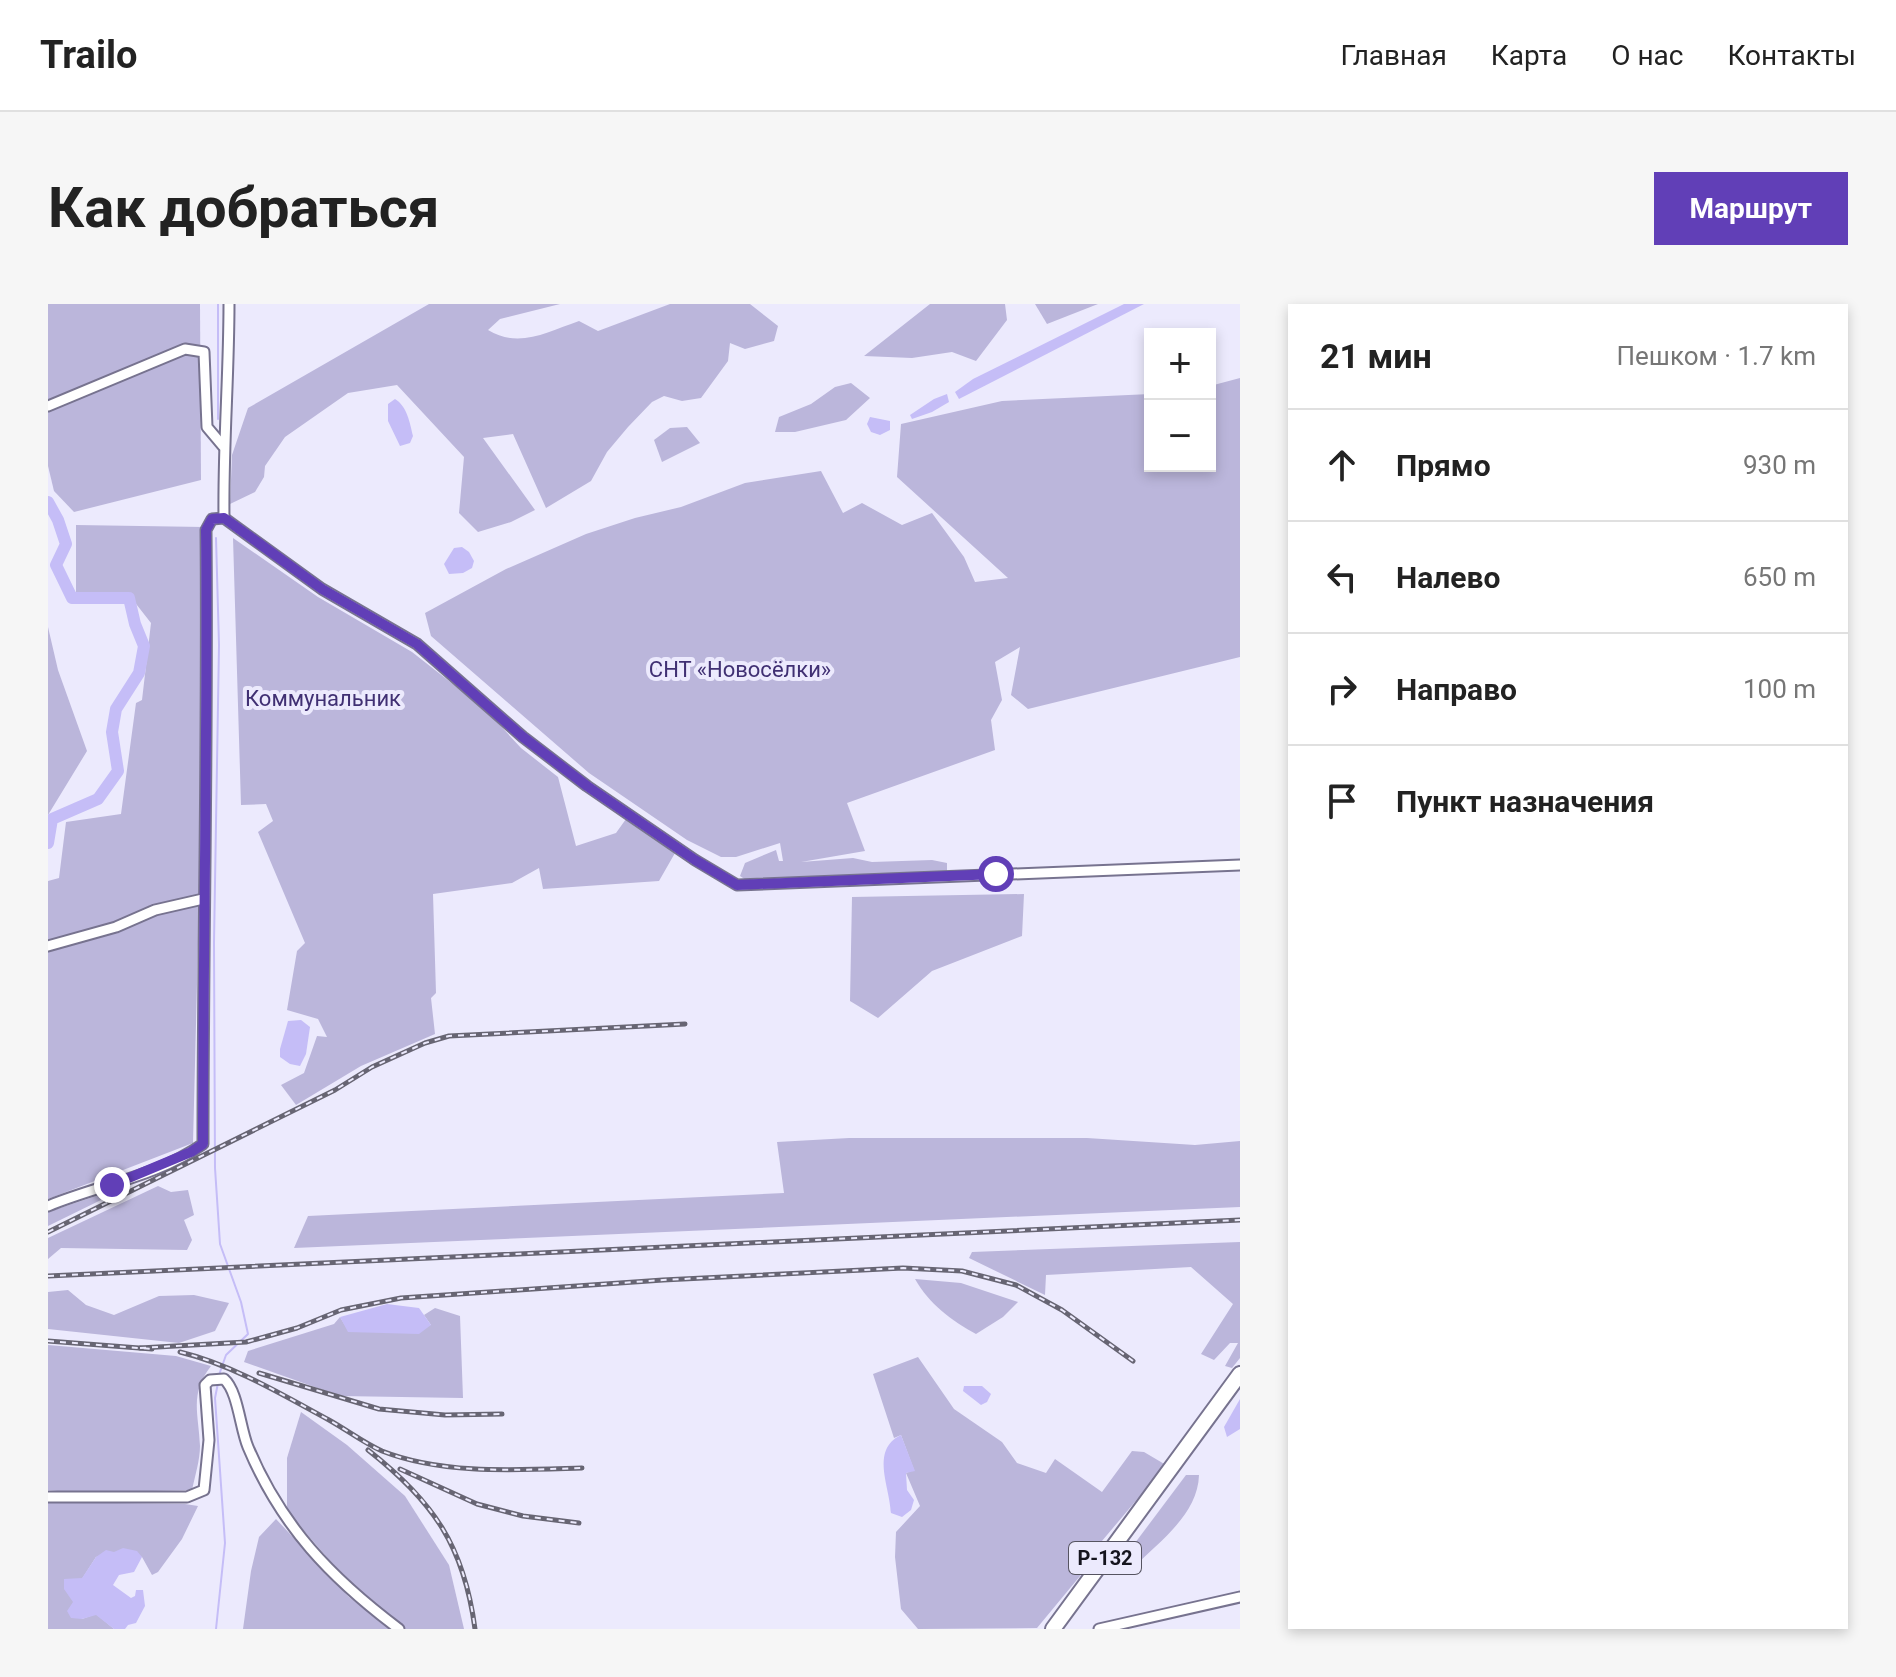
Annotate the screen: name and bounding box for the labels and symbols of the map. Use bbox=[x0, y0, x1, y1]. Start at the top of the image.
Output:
park label: СНТ «Новосёлки» bbox=[649, 657, 831, 682]
park label: Коммунальник bbox=[245, 686, 401, 711]
route start bbox=[978, 856, 1014, 892]
route end bbox=[94, 1167, 130, 1203]
road number: Р-132 bbox=[1069, 1542, 1141, 1574]

